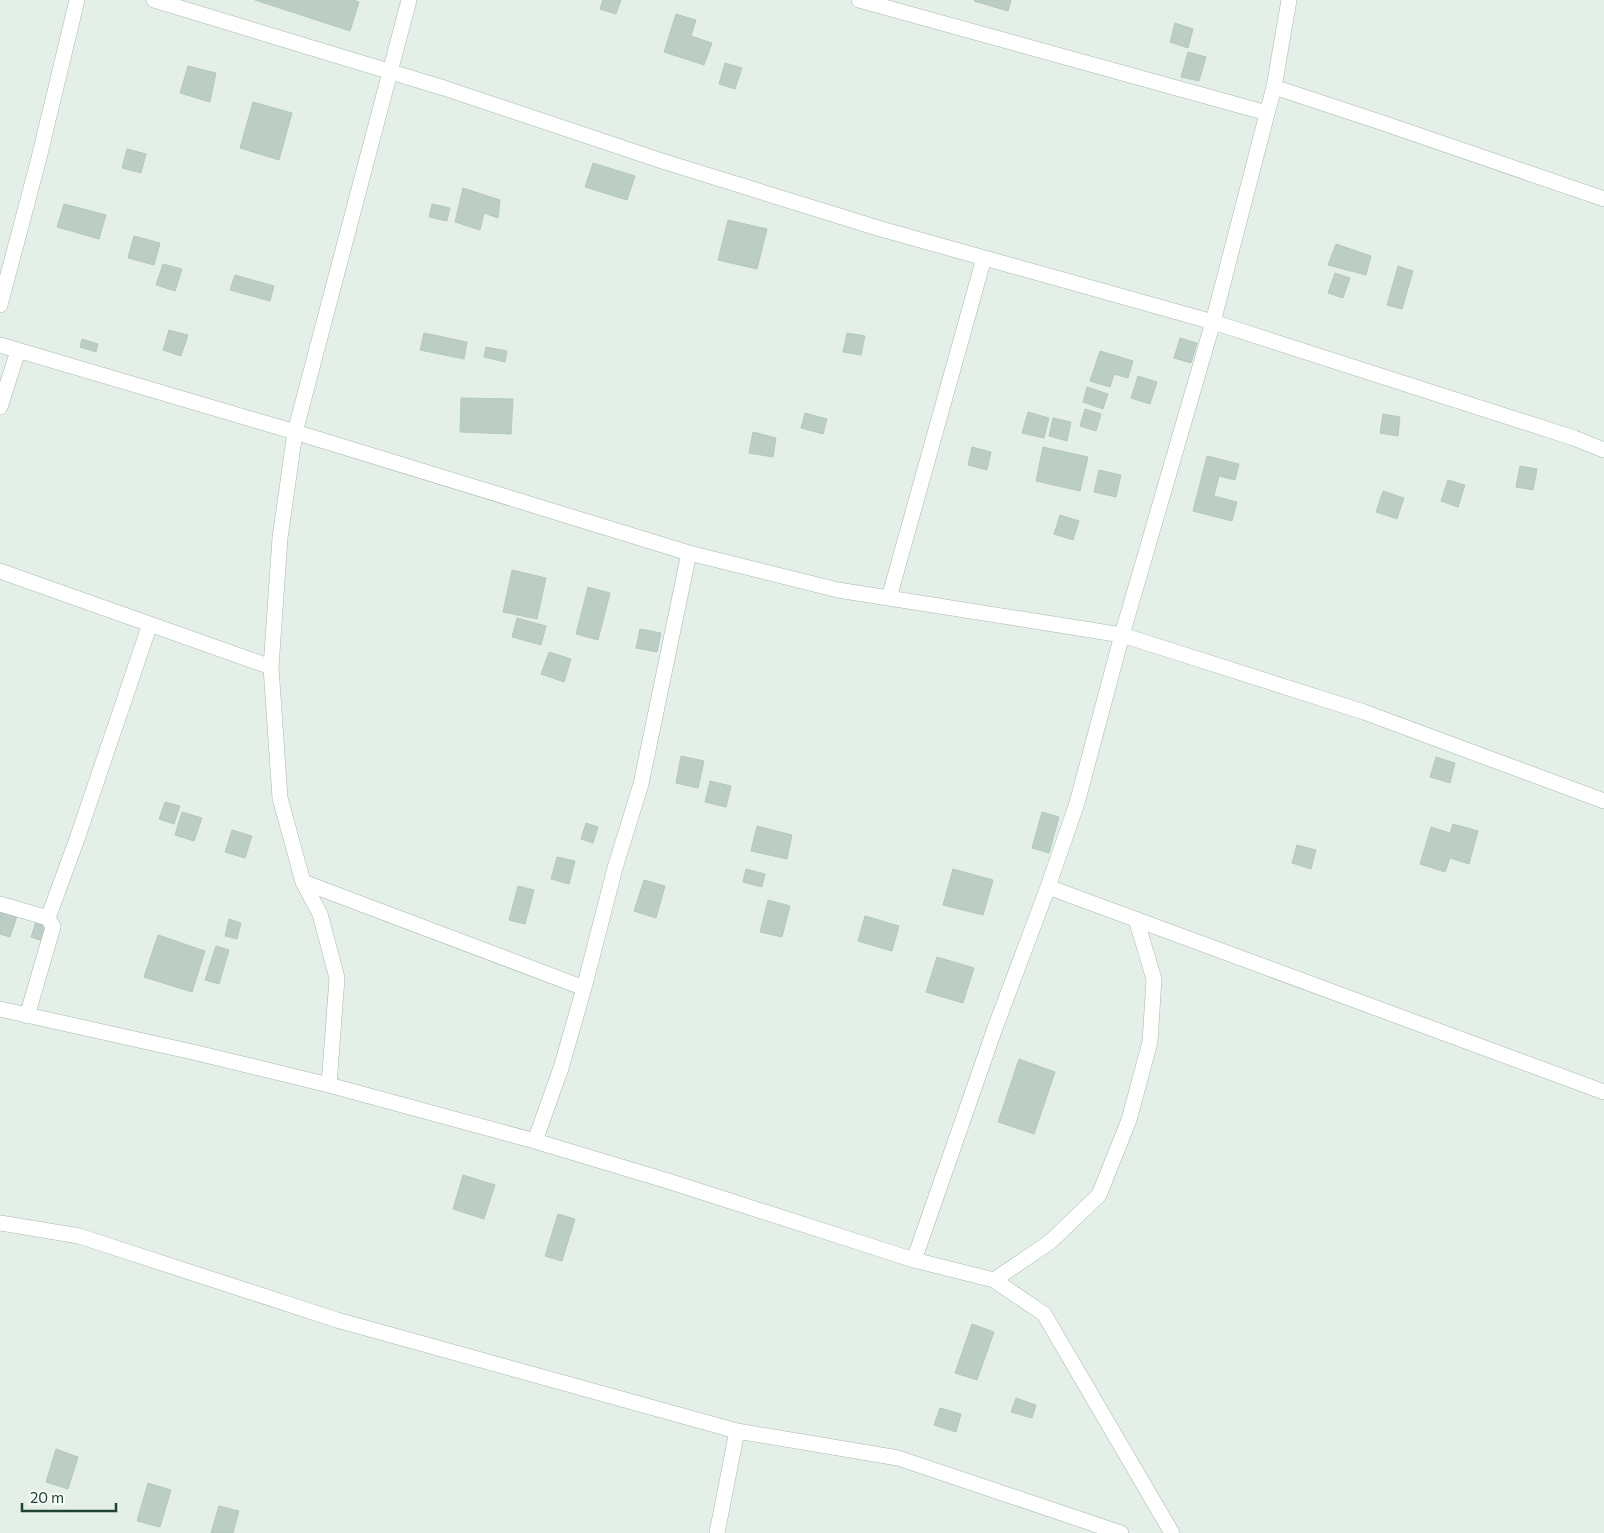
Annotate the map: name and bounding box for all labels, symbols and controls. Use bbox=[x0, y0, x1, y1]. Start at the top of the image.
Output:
scale bar bbox=[22, 1480, 116, 1512]
text: 20 m bbox=[30, 1488, 64, 1506]

